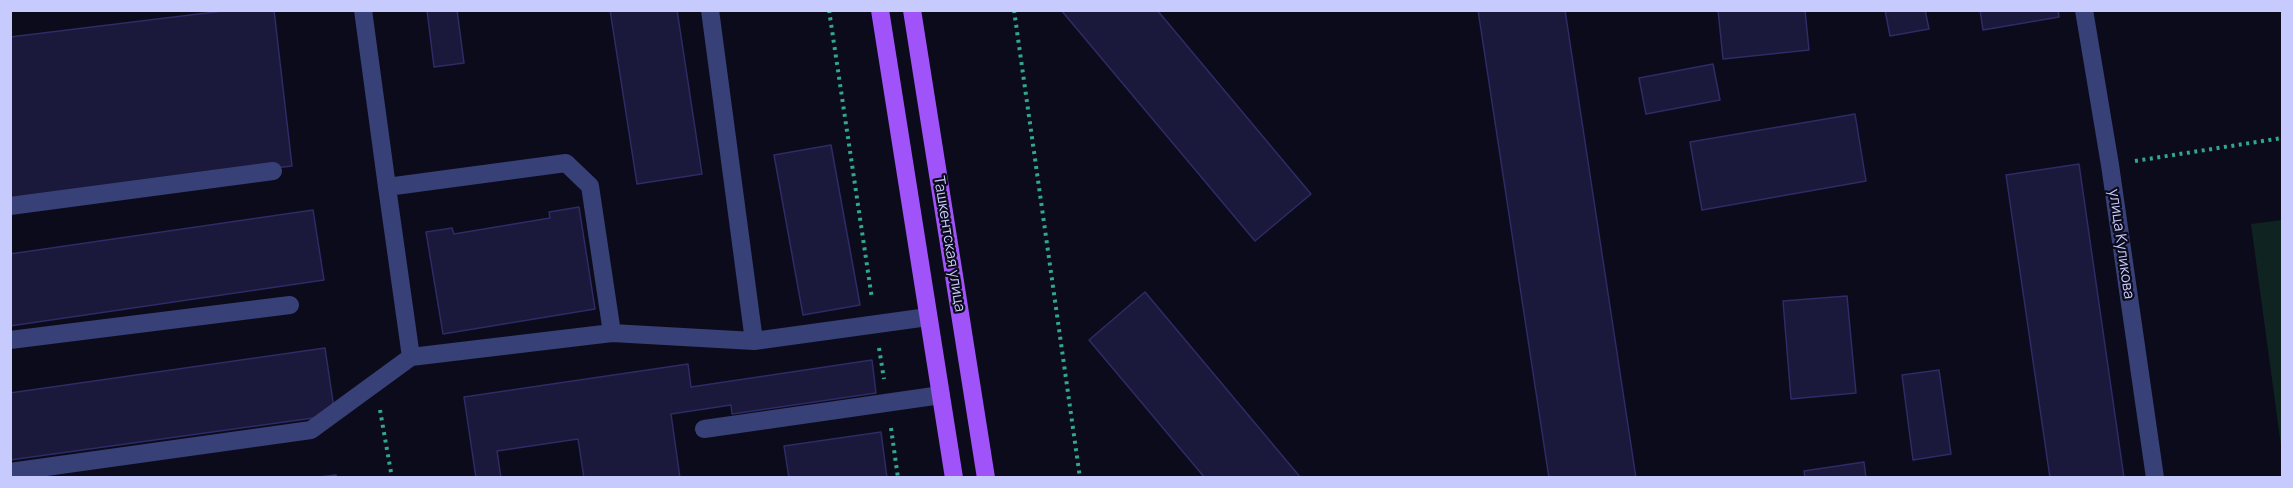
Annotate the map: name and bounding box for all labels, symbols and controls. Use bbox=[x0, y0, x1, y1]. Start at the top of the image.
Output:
street label: Ташкентская улица bbox=[929, 175, 969, 313]
street label: улица Куликова bbox=[2104, 188, 2138, 300]

